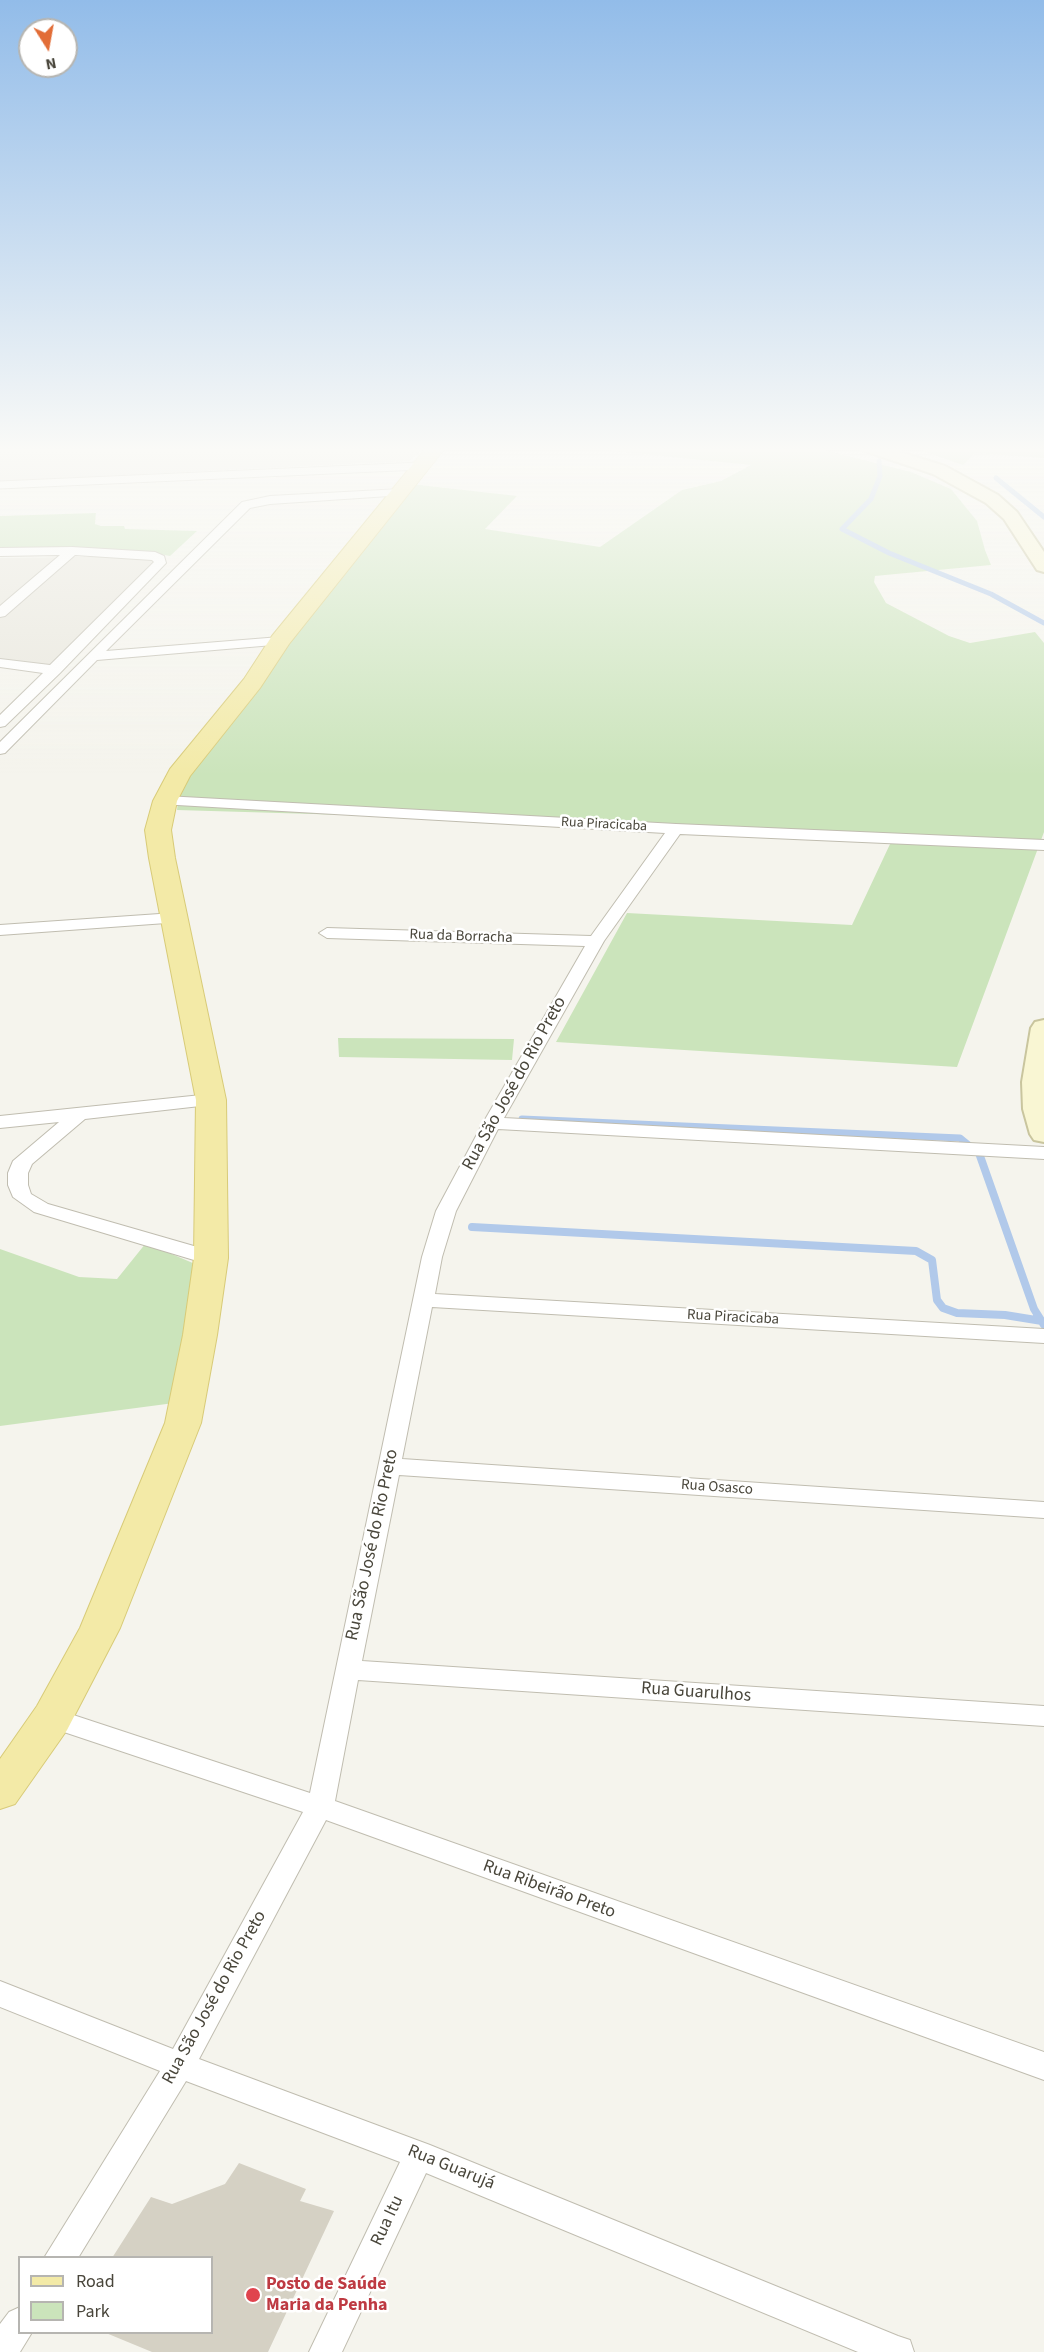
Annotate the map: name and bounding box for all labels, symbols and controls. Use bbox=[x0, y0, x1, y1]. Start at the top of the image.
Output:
north arrow bbox=[18, 18, 78, 78]
text: N bbox=[44, 52, 58, 76]
street label: Rua Piracicaba bbox=[561, 814, 647, 836]
street label: Rua da Borracha bbox=[409, 926, 513, 948]
street label: Rua São José do Rio Preto bbox=[458, 993, 572, 1175]
street label: Rua Piracicaba bbox=[686, 1307, 780, 1329]
street label: Rua São José do Rio Preto bbox=[342, 1447, 404, 1643]
street label: Rua Osasco bbox=[680, 1477, 754, 1499]
street label: Rua Guarulhos bbox=[640, 1678, 752, 1708]
street label: Rua Ribeirão Preto bbox=[480, 1856, 618, 1924]
street label: Rua São José do Rio Preto bbox=[158, 1907, 272, 2089]
street label: Rua Guarujá bbox=[404, 2141, 498, 2195]
street label: Rua Itu bbox=[367, 2192, 409, 2250]
legend bbox=[18, 2256, 213, 2334]
text: Road bbox=[76, 2269, 115, 2294]
place label: Posto de Saúde Maria da Penha bbox=[266, 2274, 388, 2316]
marker: Posto de Saúde Maria da Penha bbox=[244, 2286, 262, 2304]
text: Park bbox=[76, 2299, 110, 2324]

